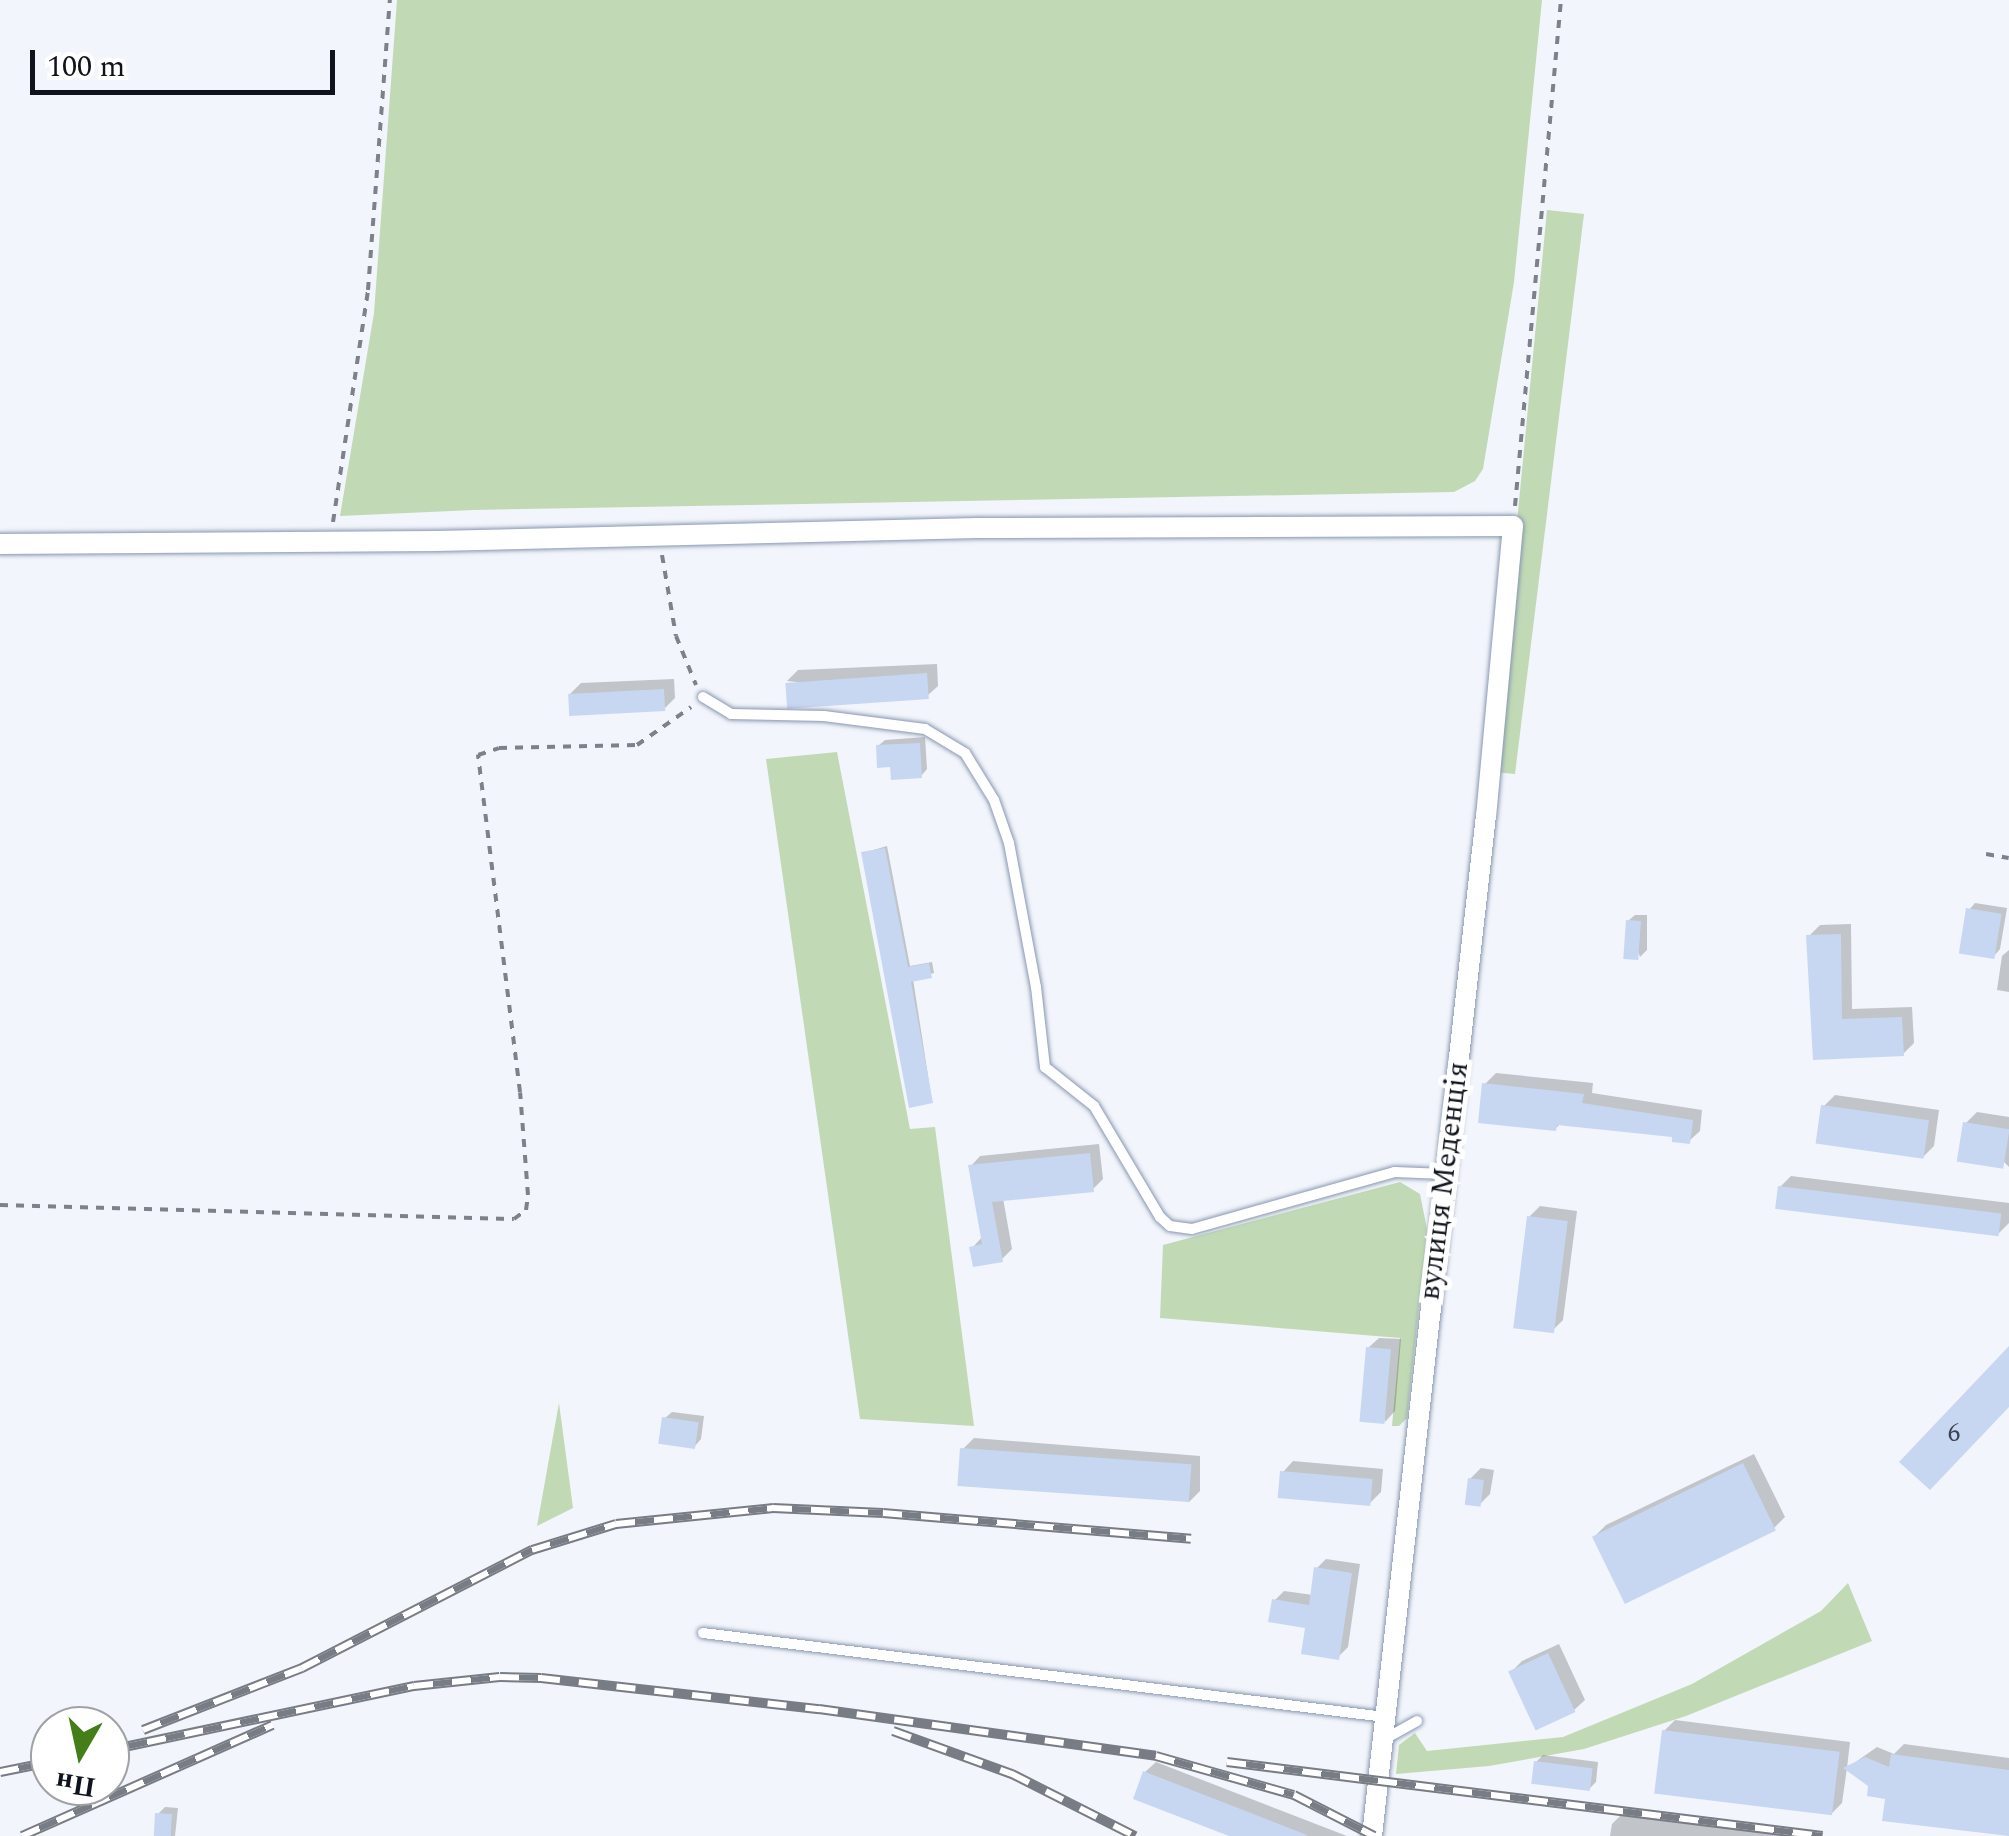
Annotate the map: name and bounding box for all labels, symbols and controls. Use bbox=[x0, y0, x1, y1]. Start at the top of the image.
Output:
scale bar bbox=[35, 30, 340, 92]
text: 100 m bbox=[47, 44, 125, 90]
street label: вулиця Меденція bbox=[1412, 1060, 1476, 1302]
house number: 6 bbox=[1948, 1419, 1960, 1449]
north arrow bbox=[30, 1706, 130, 1806]
text: Пн bbox=[52, 1760, 99, 1809]

